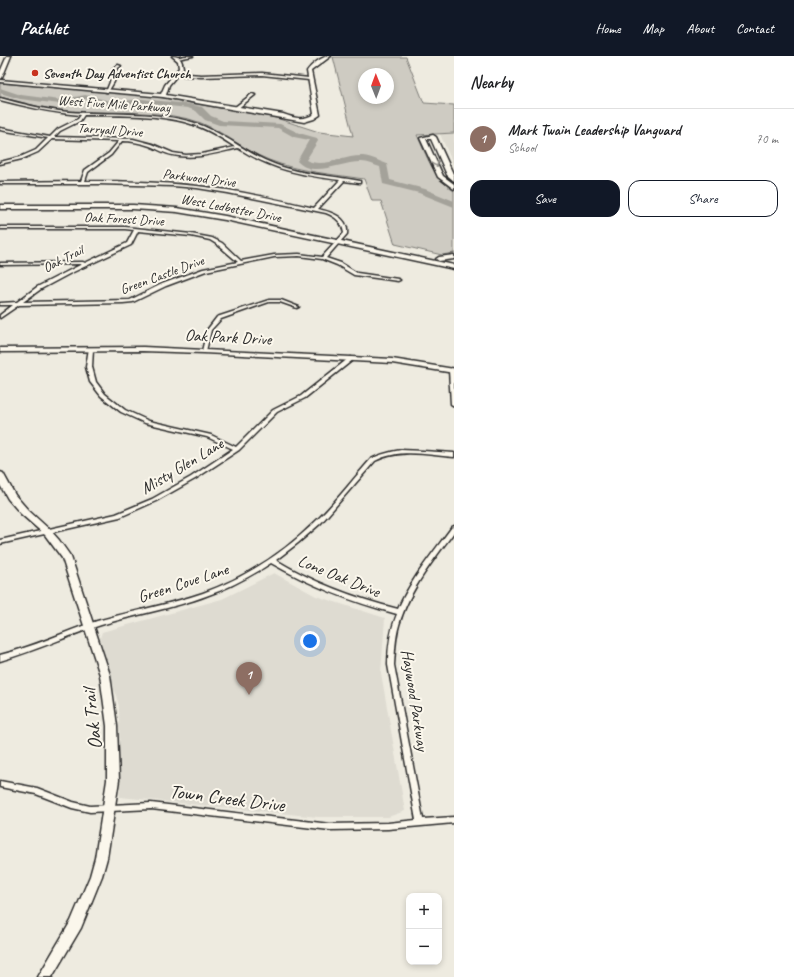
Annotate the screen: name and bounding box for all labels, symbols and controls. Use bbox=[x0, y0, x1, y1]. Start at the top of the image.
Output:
text: Pathlet bbox=[20, 16, 68, 40]
text: Home bbox=[595, 20, 621, 37]
text: Map bbox=[643, 20, 664, 37]
text: About bbox=[686, 20, 714, 37]
text: Contact bbox=[736, 20, 774, 37]
place label: Seventh Day Adventist Church bbox=[43, 65, 191, 82]
marker: Seventh Day Adventist Church bbox=[30, 68, 40, 78]
north arrow bbox=[358, 68, 394, 104]
text: Nearby bbox=[470, 72, 513, 93]
street label: West Five Mile Parkway bbox=[57, 92, 172, 116]
street label: Tarryall Drive bbox=[77, 119, 144, 141]
text: Mark Twain Leadership Vanguard bbox=[508, 121, 681, 140]
text: 1 bbox=[480, 131, 486, 147]
text: 70 m bbox=[756, 131, 778, 147]
text: School bbox=[508, 140, 536, 156]
one-way arrow bbox=[431, 161, 439, 168]
street label: Parkwood Drive bbox=[162, 165, 238, 191]
button: Save bbox=[470, 180, 620, 217]
button: Share bbox=[628, 180, 778, 217]
street label: West Ledbetter Drive bbox=[180, 190, 284, 226]
street label: Oak Forest Drive bbox=[84, 208, 166, 230]
street label: Oak Trail bbox=[40, 240, 88, 276]
street label: Green Castle Drive bbox=[118, 252, 208, 298]
street label: Oak Park Drive bbox=[184, 324, 273, 350]
street label: Misty Glen Lane bbox=[137, 432, 228, 499]
street label: Lone Oak Drive bbox=[295, 550, 384, 603]
street label: Green Cove Lane bbox=[135, 558, 232, 607]
your location bbox=[300, 631, 320, 651]
street label: Haywood Parkway bbox=[397, 648, 434, 753]
pin: 1 bbox=[236, 662, 262, 695]
street label: Oak Trail bbox=[76, 684, 108, 751]
street label: Town Creek Drive bbox=[168, 779, 288, 818]
map controls bbox=[406, 893, 442, 965]
button: + bbox=[406, 893, 442, 929]
button: − bbox=[406, 929, 442, 965]

